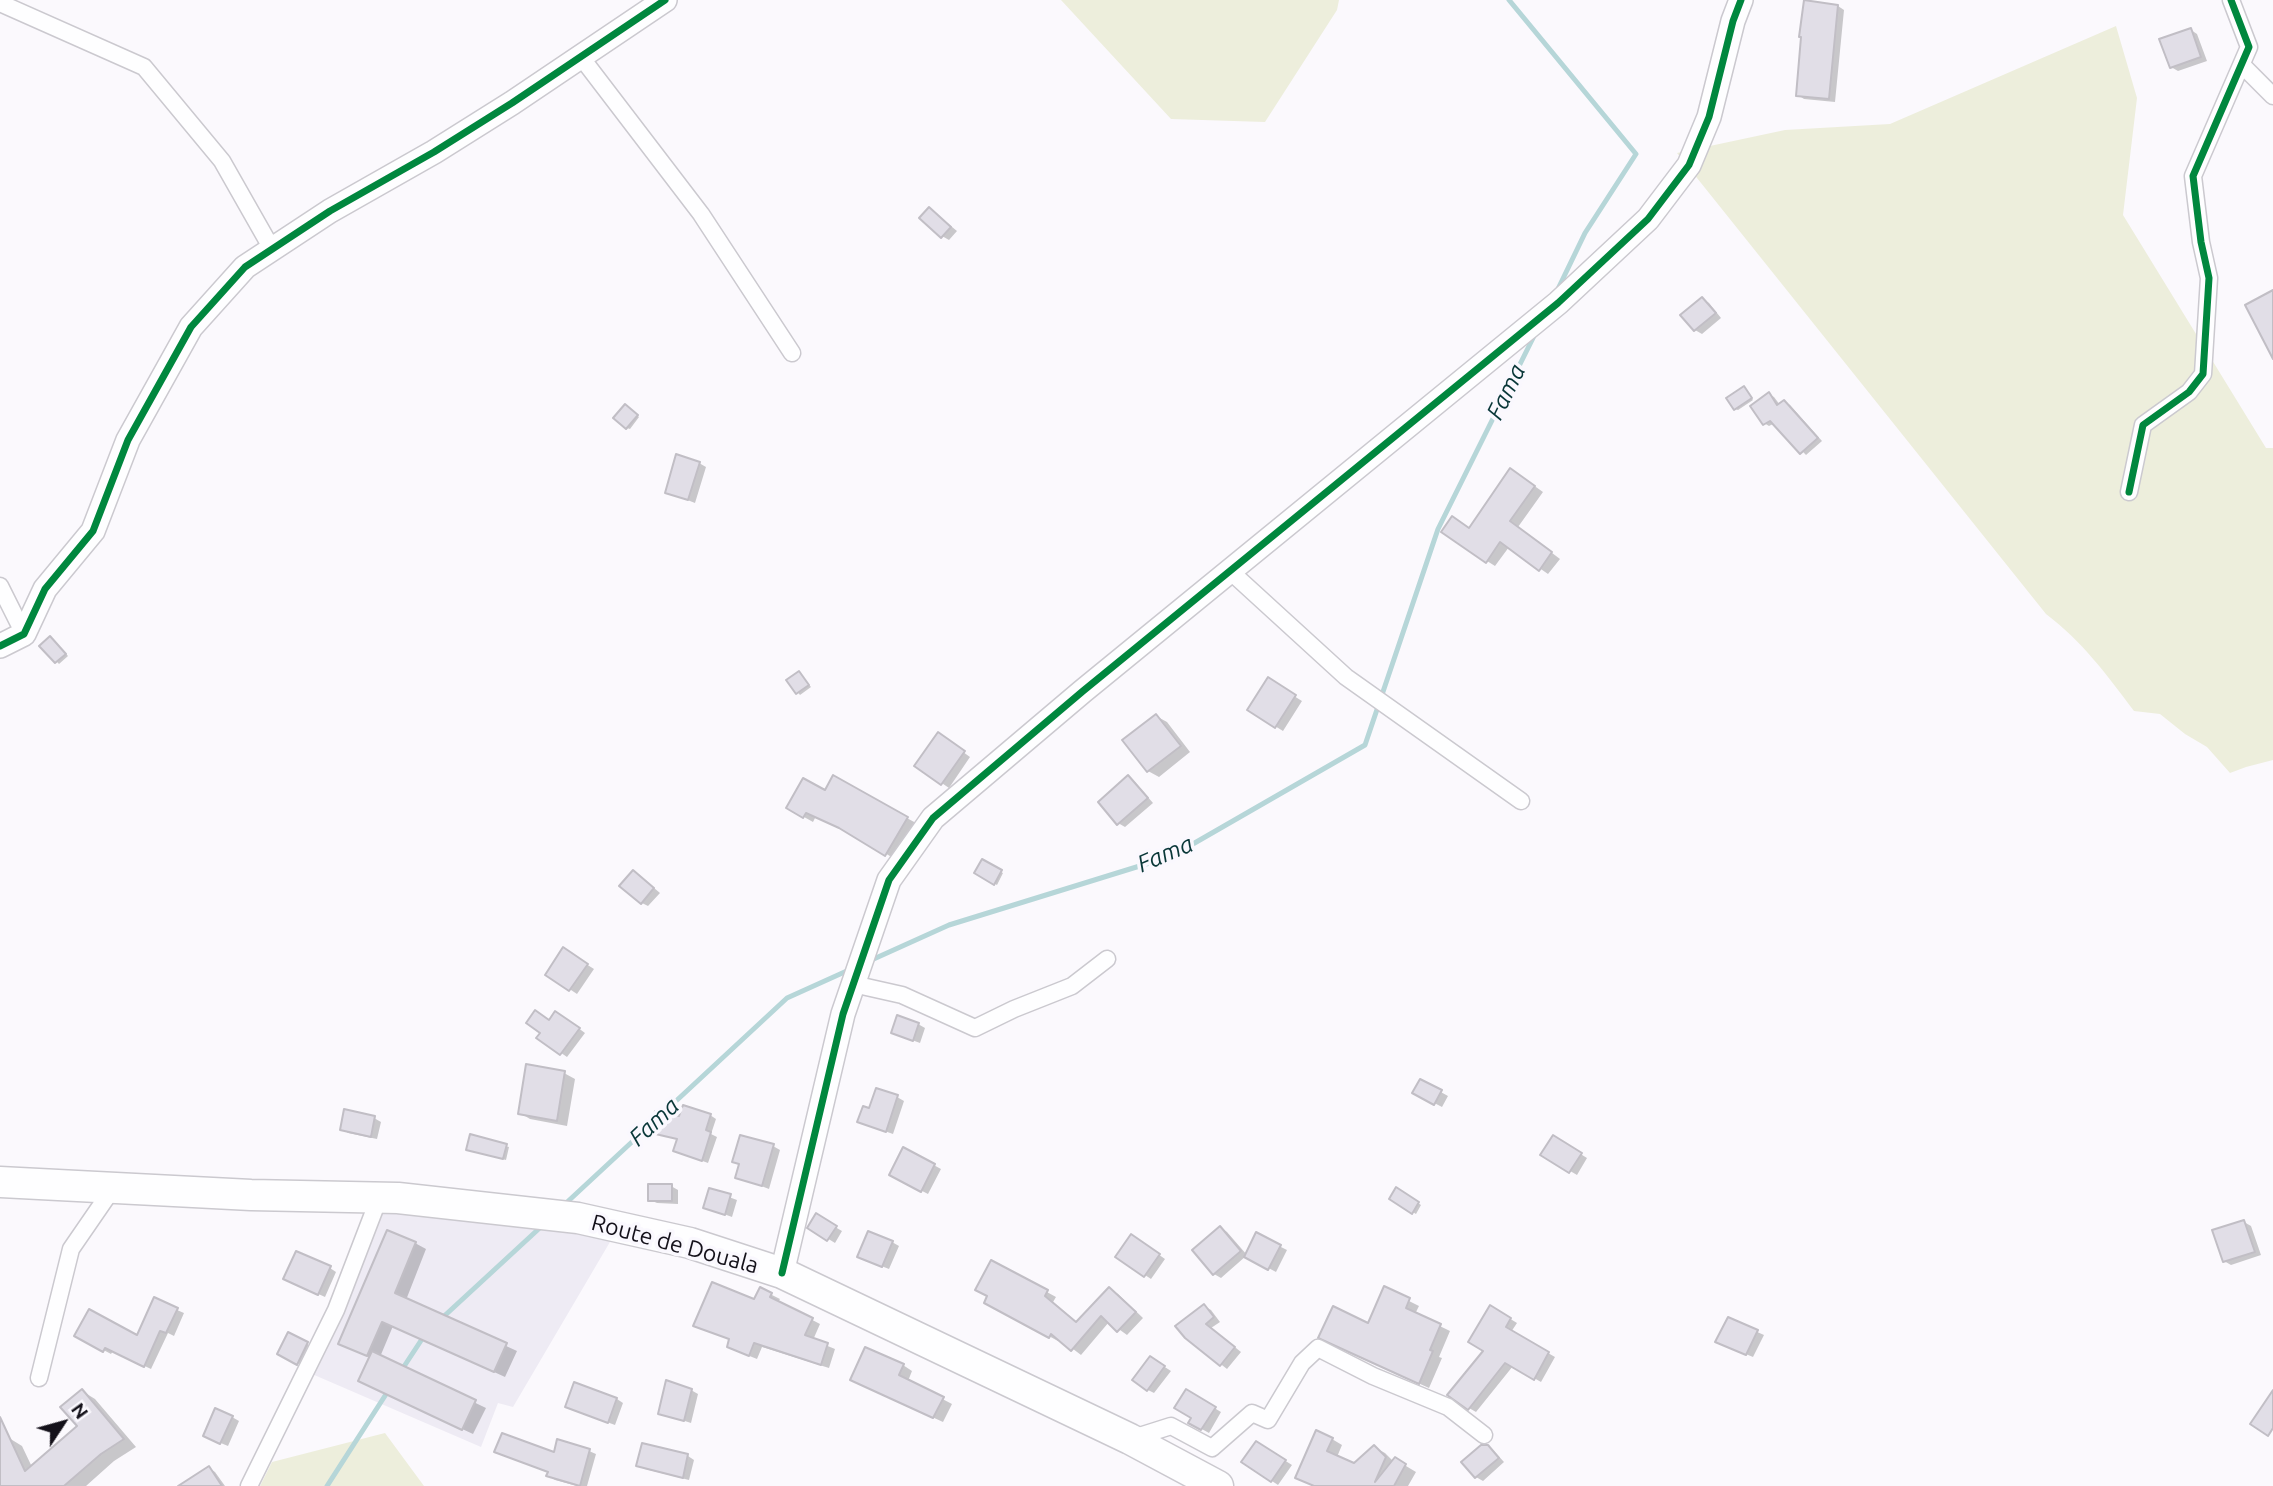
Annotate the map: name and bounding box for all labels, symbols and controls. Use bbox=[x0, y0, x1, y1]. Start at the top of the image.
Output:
water label: Fama bbox=[1480, 360, 1532, 424]
water label: Fama bbox=[1133, 829, 1197, 879]
water label: Fama bbox=[623, 1092, 685, 1152]
street label: Route de Douala bbox=[588, 1208, 762, 1280]
north arrow bbox=[28, 1388, 98, 1458]
text: N bbox=[67, 1398, 93, 1423]

